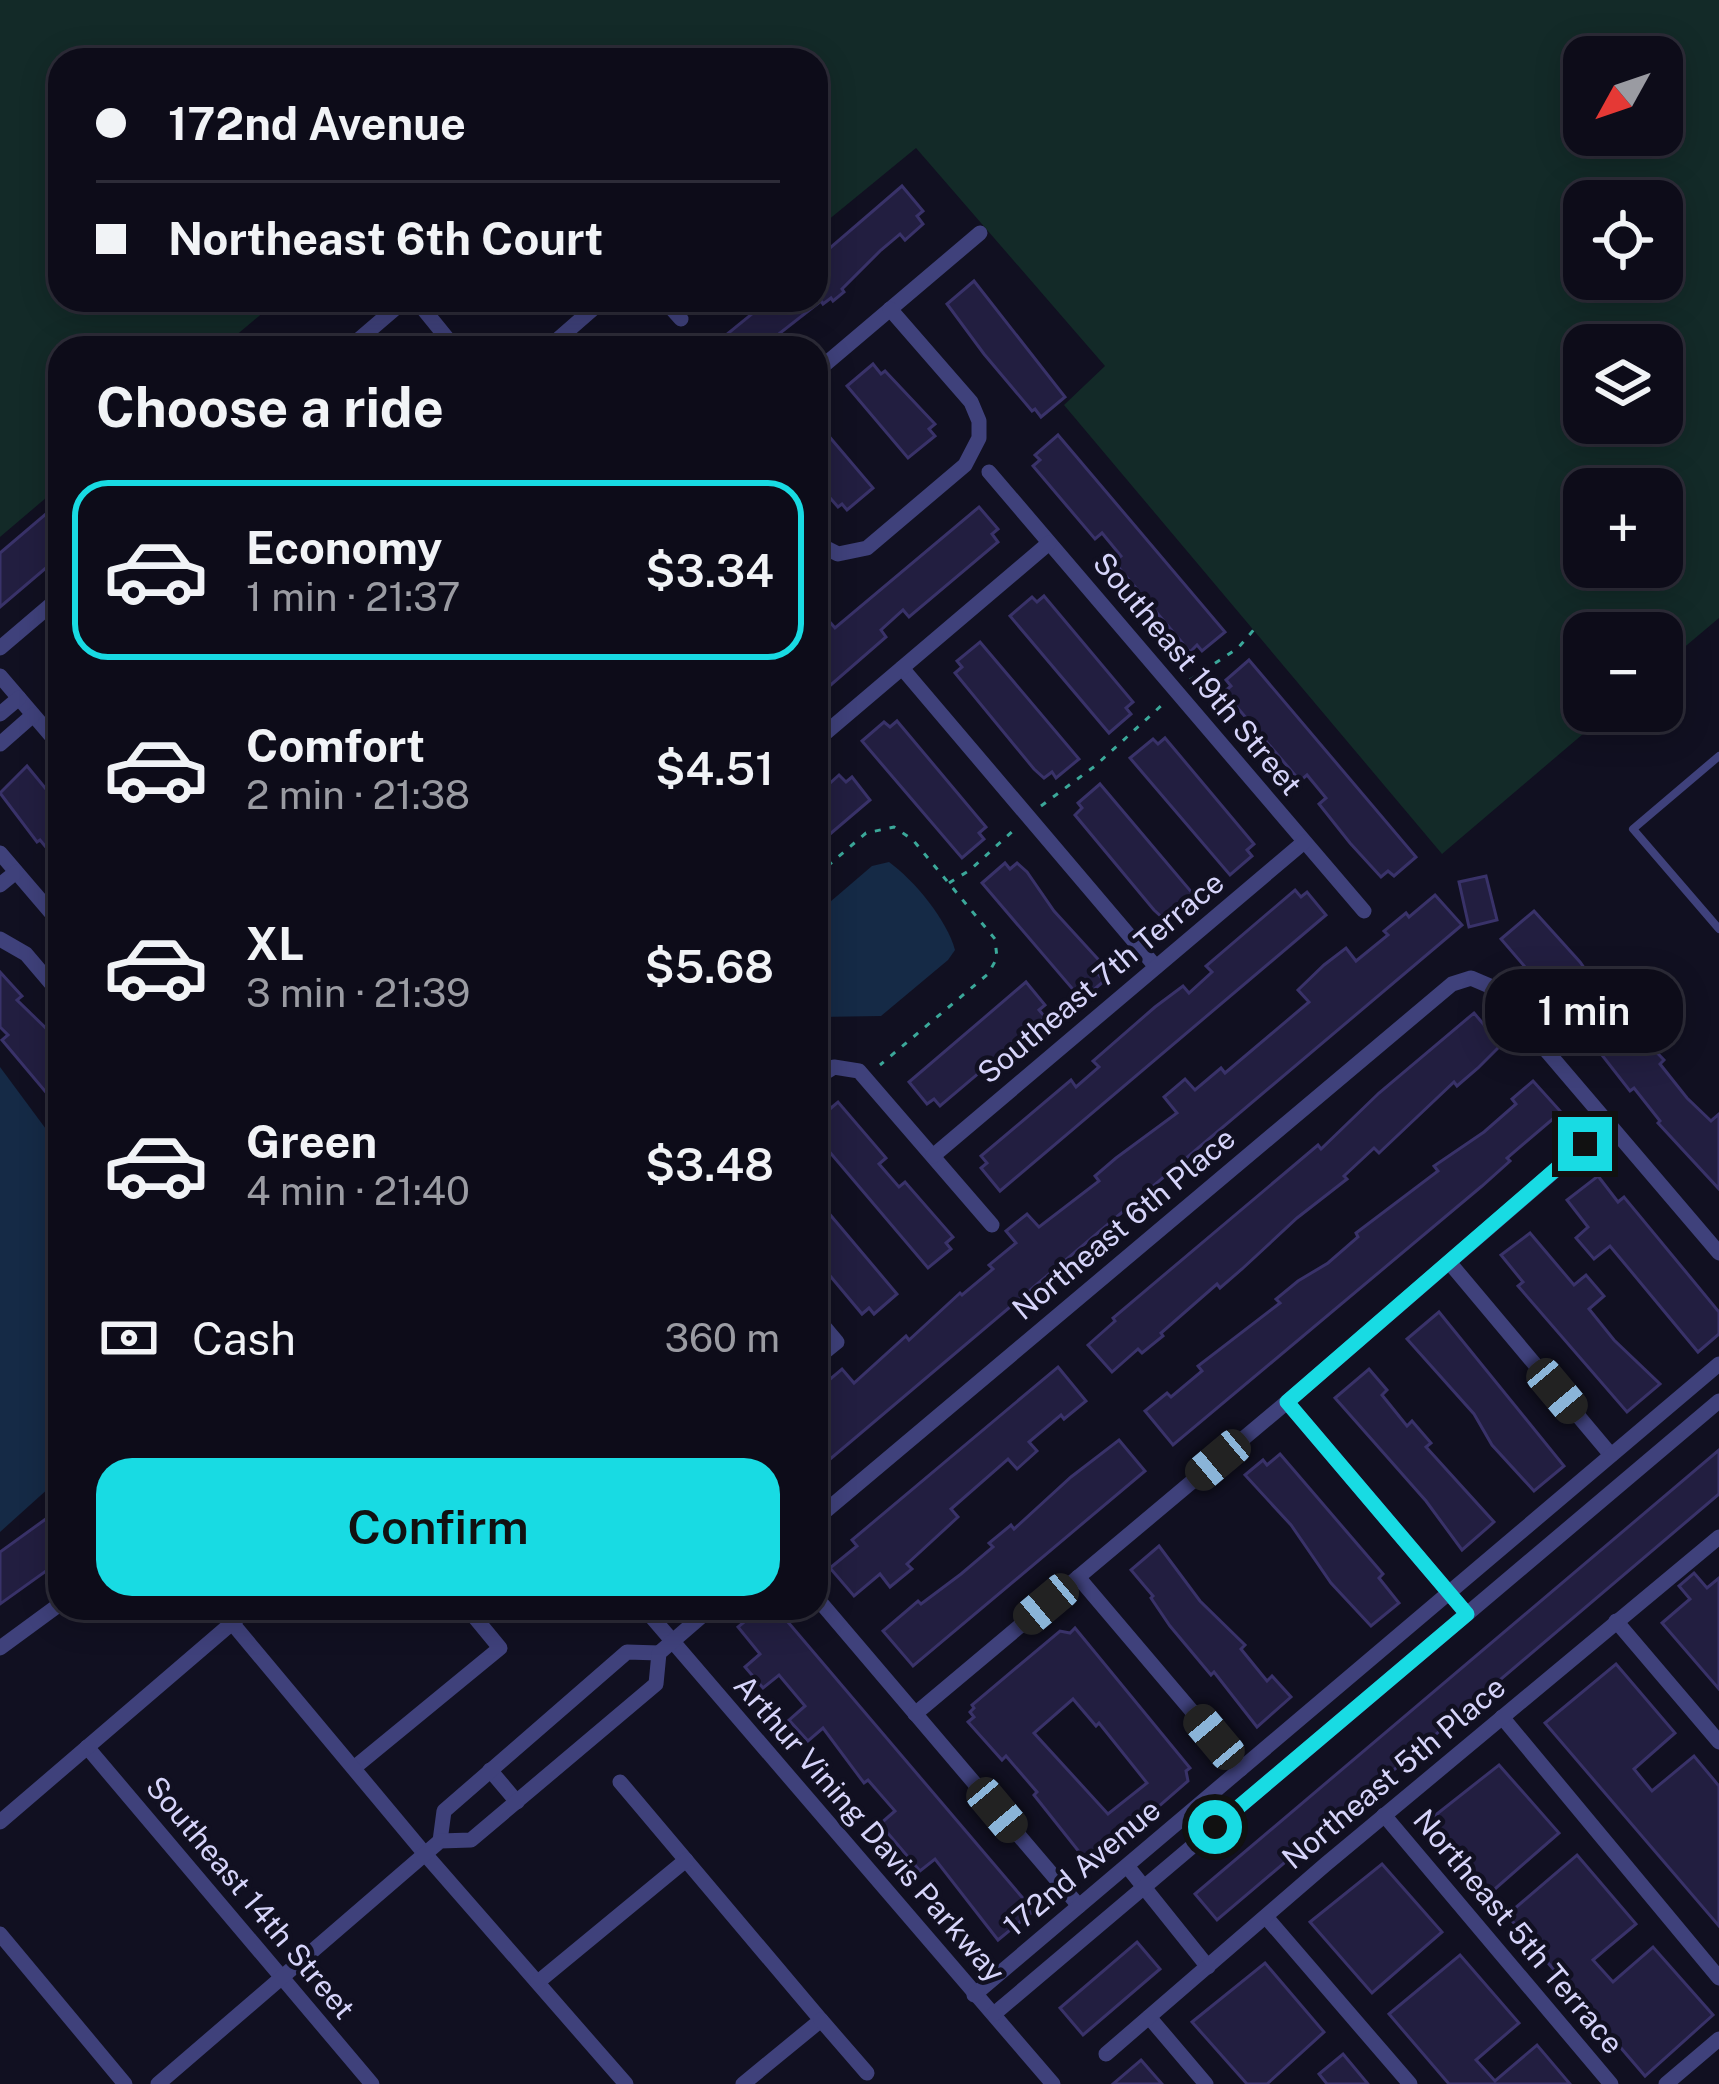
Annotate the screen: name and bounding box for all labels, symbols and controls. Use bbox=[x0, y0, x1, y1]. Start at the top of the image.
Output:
north arrow bbox=[1563, 36, 1683, 156]
map controls bbox=[1563, 36, 1683, 732]
text: 172nd Avenue bbox=[168, 97, 466, 150]
button: locate bbox=[1563, 180, 1683, 300]
text: Northeast 6th Court bbox=[168, 212, 603, 265]
button: layers bbox=[1563, 324, 1683, 444]
text: Choose a ride bbox=[96, 376, 444, 439]
button: + bbox=[1563, 468, 1683, 588]
icon: car bbox=[102, 516, 210, 624]
text: Economy bbox=[246, 521, 442, 574]
text: $3.34 bbox=[645, 544, 774, 597]
street label: Southeast 19th Street bbox=[1086, 545, 1310, 802]
text: 1 min · 21:37 bbox=[246, 574, 460, 620]
button: − bbox=[1563, 612, 1683, 732]
icon: car bbox=[102, 714, 210, 822]
text: Comfort bbox=[246, 719, 425, 772]
text: $4.51 bbox=[655, 742, 774, 795]
text: 2 min · 21:38 bbox=[246, 772, 470, 818]
street label: Southeast 7th Terrace bbox=[970, 864, 1231, 1091]
icon: car bbox=[102, 912, 210, 1020]
text: XL bbox=[246, 917, 304, 970]
text: $5.68 bbox=[644, 940, 774, 993]
text: 3 min · 21:39 bbox=[246, 970, 470, 1016]
callout: 1 min bbox=[1486, 970, 1684, 1054]
text: 1 min bbox=[1538, 988, 1630, 1034]
icon: car bbox=[102, 1110, 210, 1218]
text: Green bbox=[246, 1115, 377, 1168]
route end bbox=[1558, 1117, 1612, 1171]
street label: Northeast 6th Place bbox=[1005, 1120, 1242, 1327]
text: $3.48 bbox=[645, 1138, 774, 1191]
text: 4 min · 21:40 bbox=[246, 1168, 470, 1214]
icon: cash bbox=[96, 1305, 162, 1371]
text: Cash bbox=[192, 1312, 296, 1365]
text: 360 m bbox=[665, 1315, 780, 1361]
car bbox=[1520, 1352, 1594, 1430]
car bbox=[1179, 1423, 1257, 1497]
button: Confirm bbox=[96, 1458, 780, 1596]
car bbox=[1007, 1567, 1085, 1641]
street label: Arthur Vining Davis Parkway bbox=[727, 1668, 1013, 1989]
street label: Northeast 5th Place bbox=[1275, 1668, 1512, 1876]
car bbox=[1177, 1698, 1251, 1776]
street label: Southeast 14th Street bbox=[139, 1769, 363, 2026]
car bbox=[960, 1771, 1034, 1849]
street label: 172nd Avenue bbox=[996, 1791, 1167, 1943]
route start bbox=[1188, 1800, 1242, 1854]
street label: Northeast 5th Terrace bbox=[1406, 1802, 1631, 2061]

